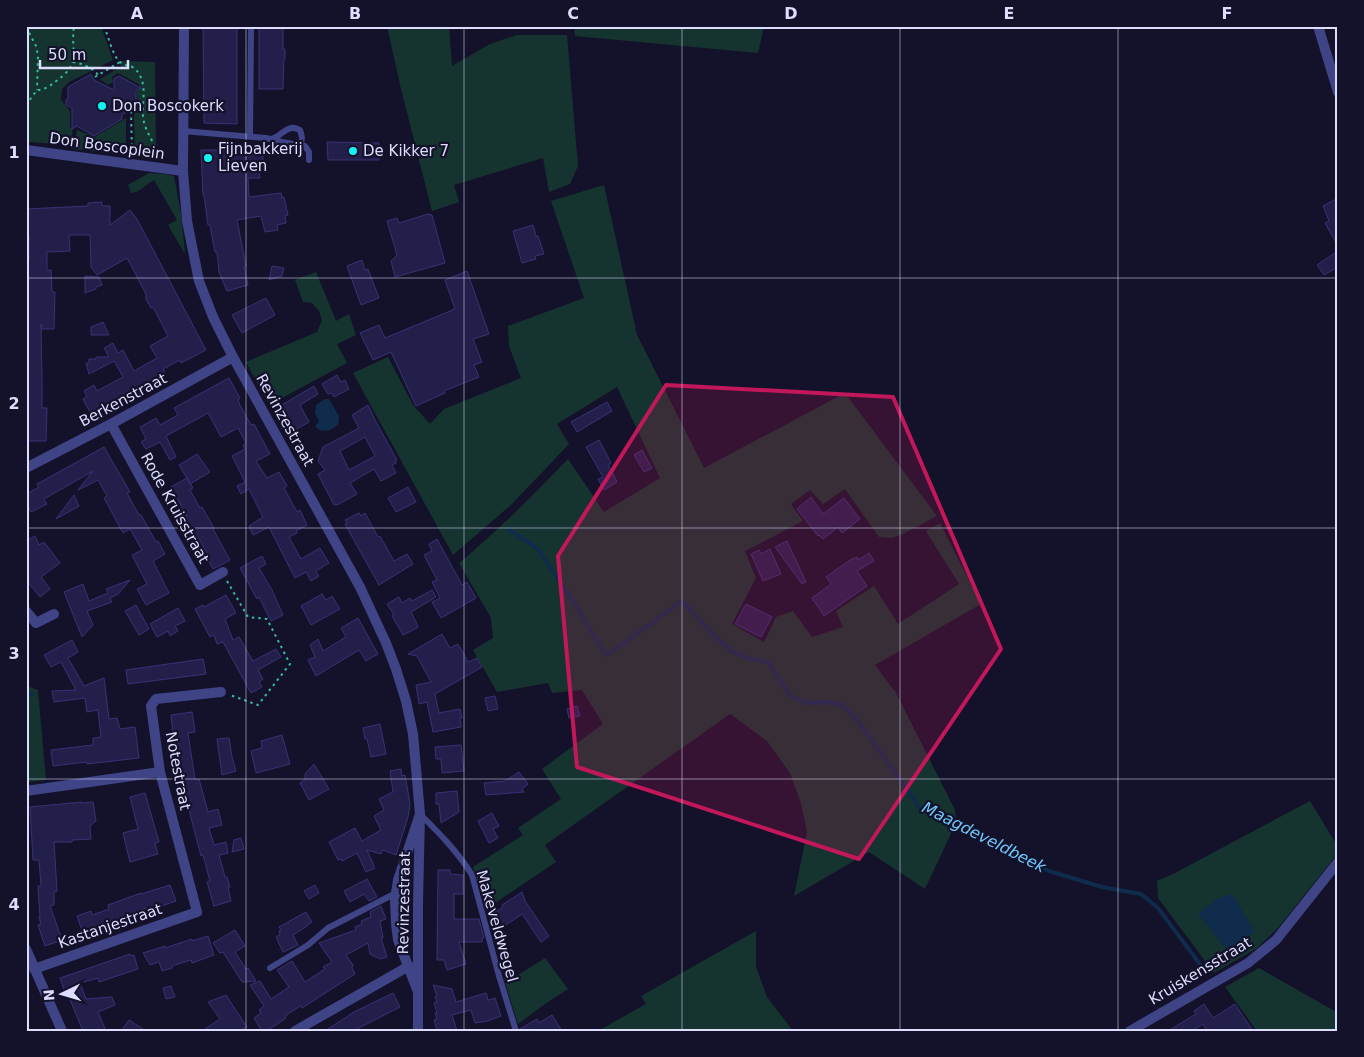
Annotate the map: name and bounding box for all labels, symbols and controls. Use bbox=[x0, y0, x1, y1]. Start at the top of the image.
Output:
text: A bbox=[131, 4, 144, 23]
text: B bbox=[349, 4, 361, 23]
text: C bbox=[567, 4, 579, 23]
text: D bbox=[784, 4, 798, 23]
text: E bbox=[1004, 4, 1014, 23]
text: F bbox=[1222, 4, 1232, 23]
scale bar bbox=[40, 38, 128, 70]
text: 50 m bbox=[48, 46, 86, 64]
place label: Don Boscokerk bbox=[112, 97, 224, 115]
marker: Don Boscokerk bbox=[96, 100, 108, 112]
street label: Don Boscoplein bbox=[48, 129, 166, 163]
place label: Fijnbakkerij Lieven bbox=[218, 140, 303, 175]
place label: De Kikker 7 bbox=[363, 142, 449, 160]
text: 1 bbox=[8, 143, 20, 162]
marker: De Kikker 7 bbox=[347, 145, 359, 157]
marker: Fijnbakkerij Lieven bbox=[202, 152, 214, 164]
street label: Berkenstraat bbox=[76, 369, 170, 431]
street label: Revinzestraat bbox=[252, 371, 318, 469]
text: 2 bbox=[8, 394, 20, 413]
street label: Rode Kruisstraat bbox=[137, 449, 213, 567]
text: 3 bbox=[8, 644, 20, 663]
street label: Notestraat bbox=[162, 730, 194, 812]
water label: Maagdeveldbeek bbox=[919, 798, 1050, 877]
street label: Revinzestraat bbox=[394, 851, 414, 955]
street label: Makeveldwegel bbox=[472, 868, 522, 984]
text: 4 bbox=[8, 895, 20, 914]
street label: Kastanjestraat bbox=[56, 900, 164, 952]
street label: Kruiskensstraat bbox=[1146, 933, 1255, 1009]
north arrow bbox=[38, 970, 88, 1020]
text: N bbox=[41, 989, 58, 1002]

